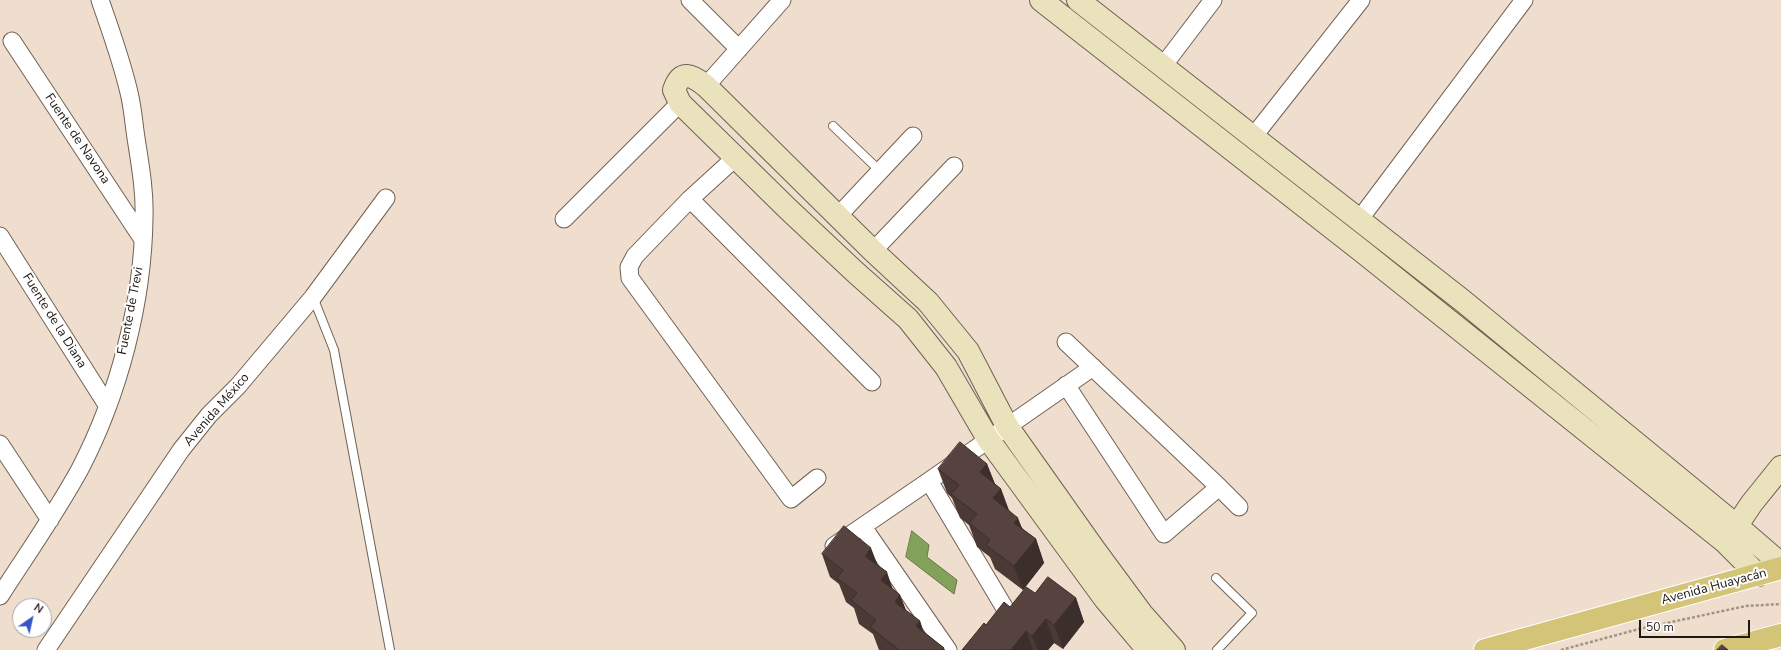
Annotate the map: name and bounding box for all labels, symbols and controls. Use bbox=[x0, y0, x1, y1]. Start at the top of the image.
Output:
street label: Fuente de Navona bbox=[41, 91, 113, 187]
street label: Fuente de Trevi bbox=[115, 266, 147, 356]
street label: Fuente de la Diana bbox=[18, 271, 90, 371]
street label: Avenida México bbox=[181, 370, 253, 450]
street label: Avenida Huayacán bbox=[1660, 565, 1768, 609]
north arrow bbox=[12, 598, 52, 638]
text: N bbox=[31, 600, 46, 617]
scale bar bbox=[1641, 612, 1752, 638]
text: 50 m bbox=[1646, 619, 1674, 635]

